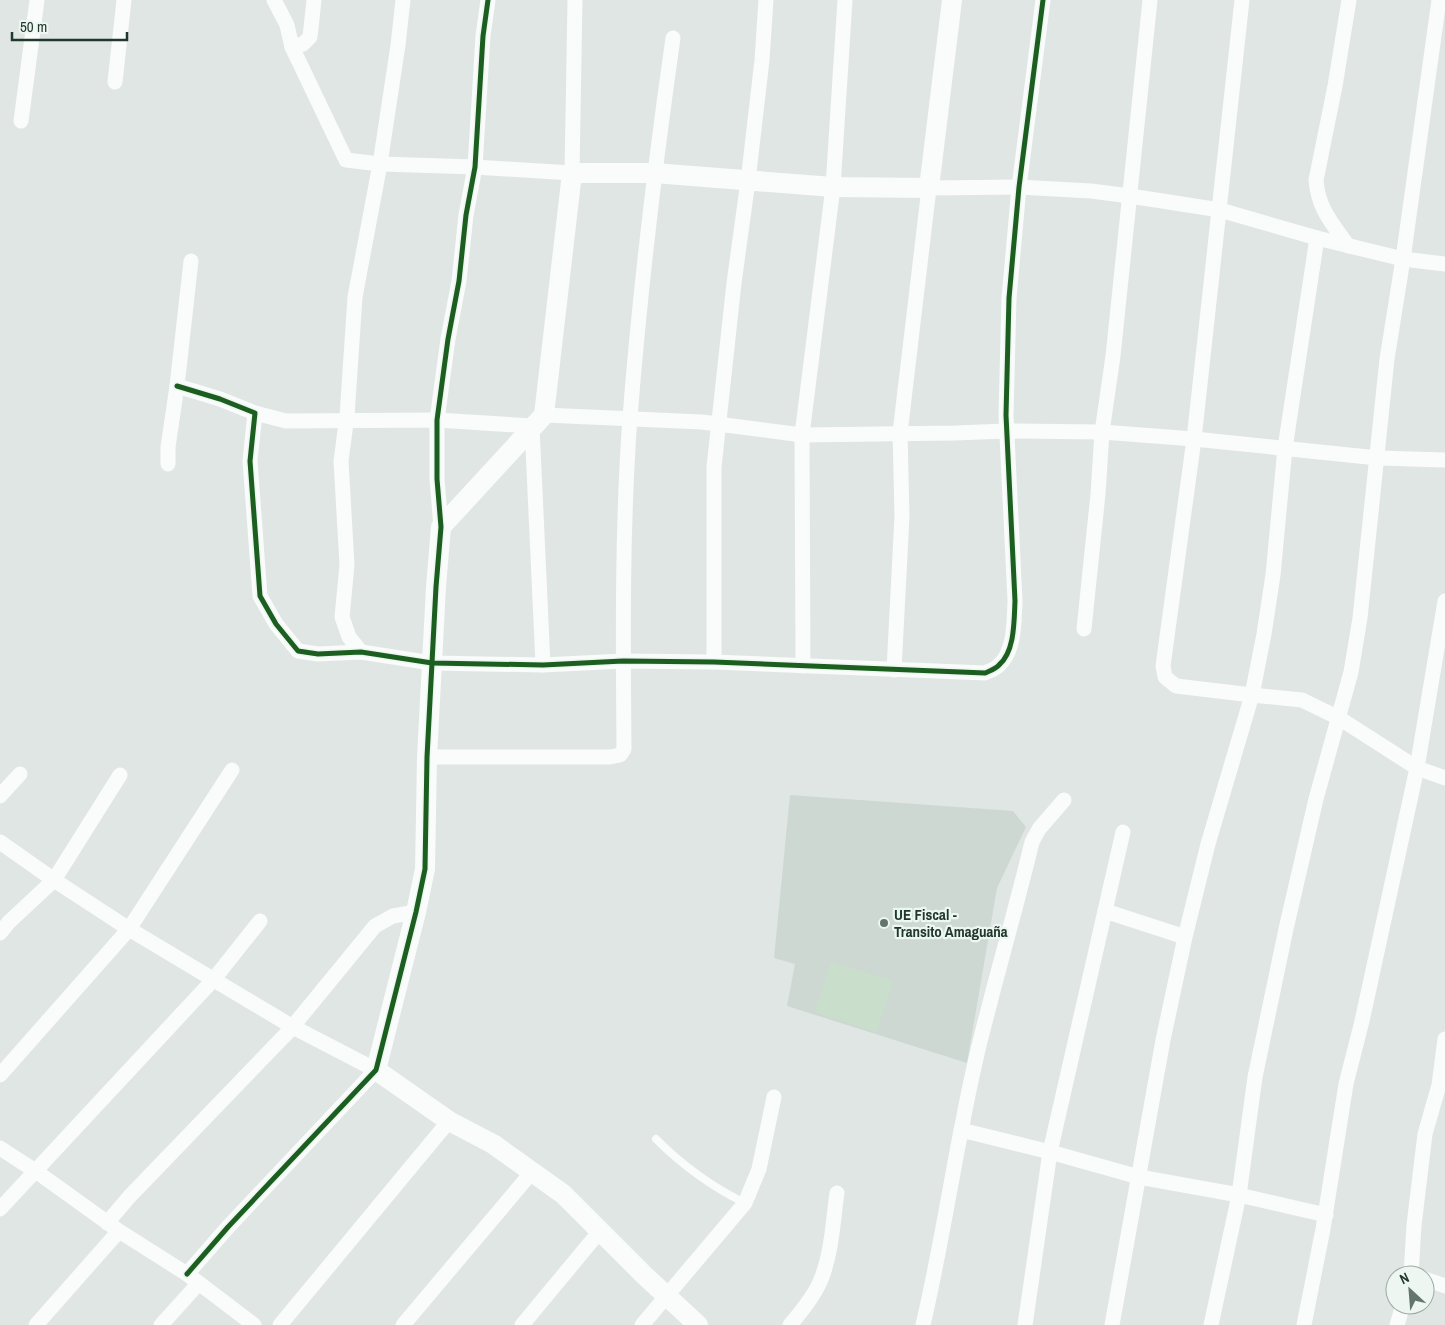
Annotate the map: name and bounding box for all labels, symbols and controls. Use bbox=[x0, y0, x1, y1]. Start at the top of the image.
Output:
scale bar bbox=[12, 10, 128, 42]
text: 50 m bbox=[20, 16, 47, 37]
place label: UE Fiscal - Transito Amaguaña bbox=[894, 904, 1008, 942]
marker: UE Fiscal - Transito Amaguaña bbox=[878, 917, 890, 929]
north arrow bbox=[1385, 1265, 1435, 1315]
text: N bbox=[1397, 1268, 1412, 1288]

